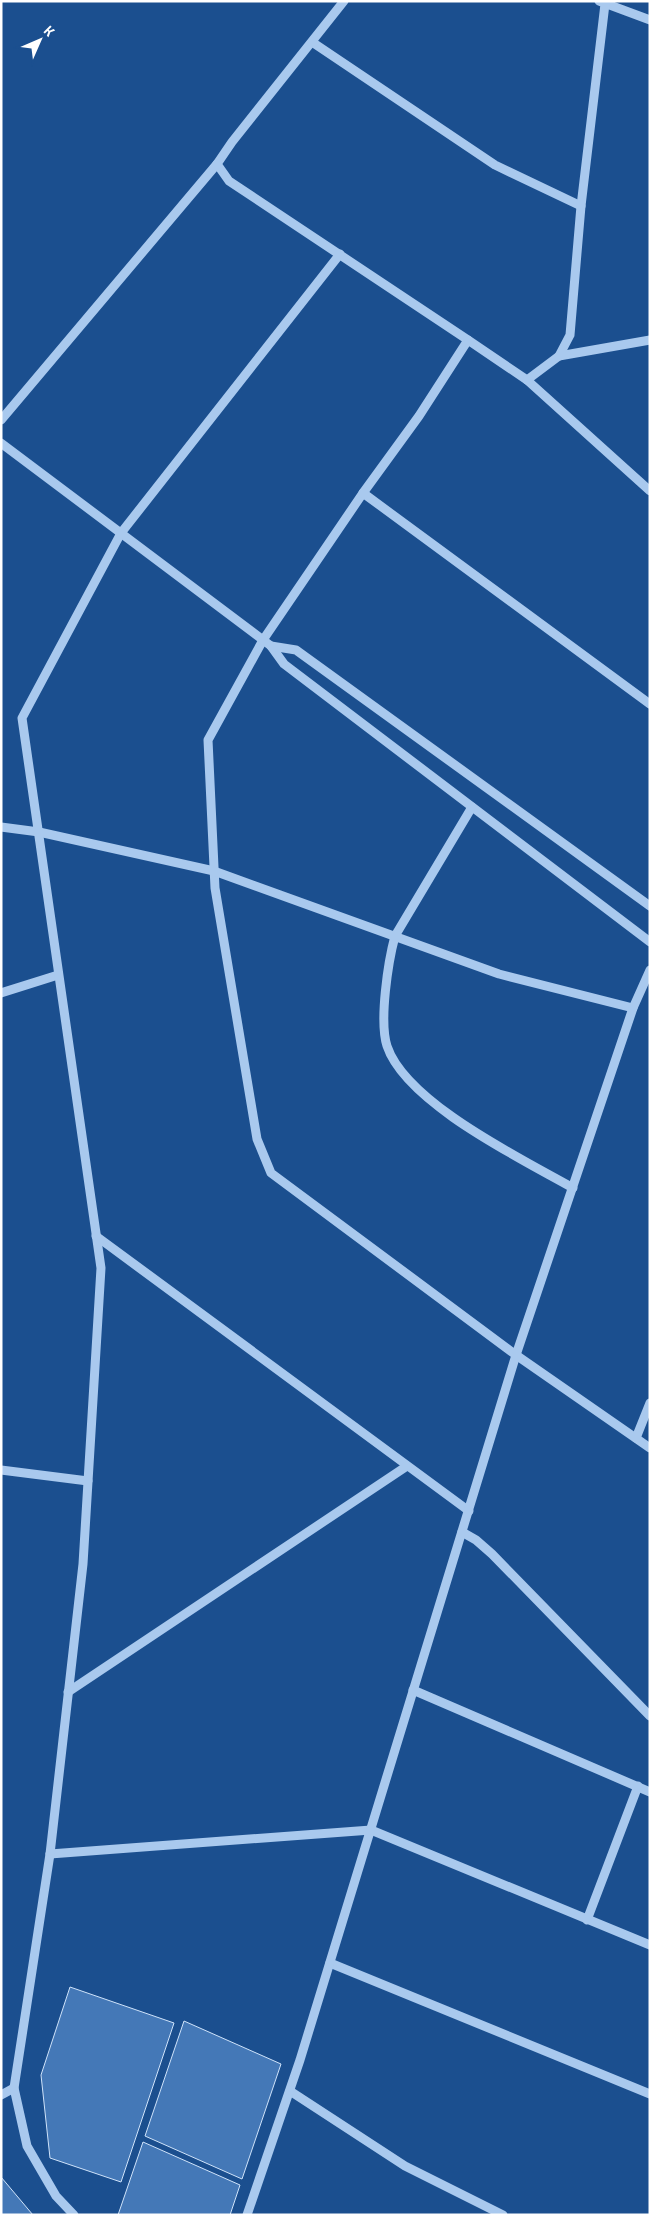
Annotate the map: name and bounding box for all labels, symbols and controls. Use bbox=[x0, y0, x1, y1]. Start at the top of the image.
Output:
north arrow bbox=[15, 15, 65, 65]
text: K bbox=[39, 20, 60, 41]

